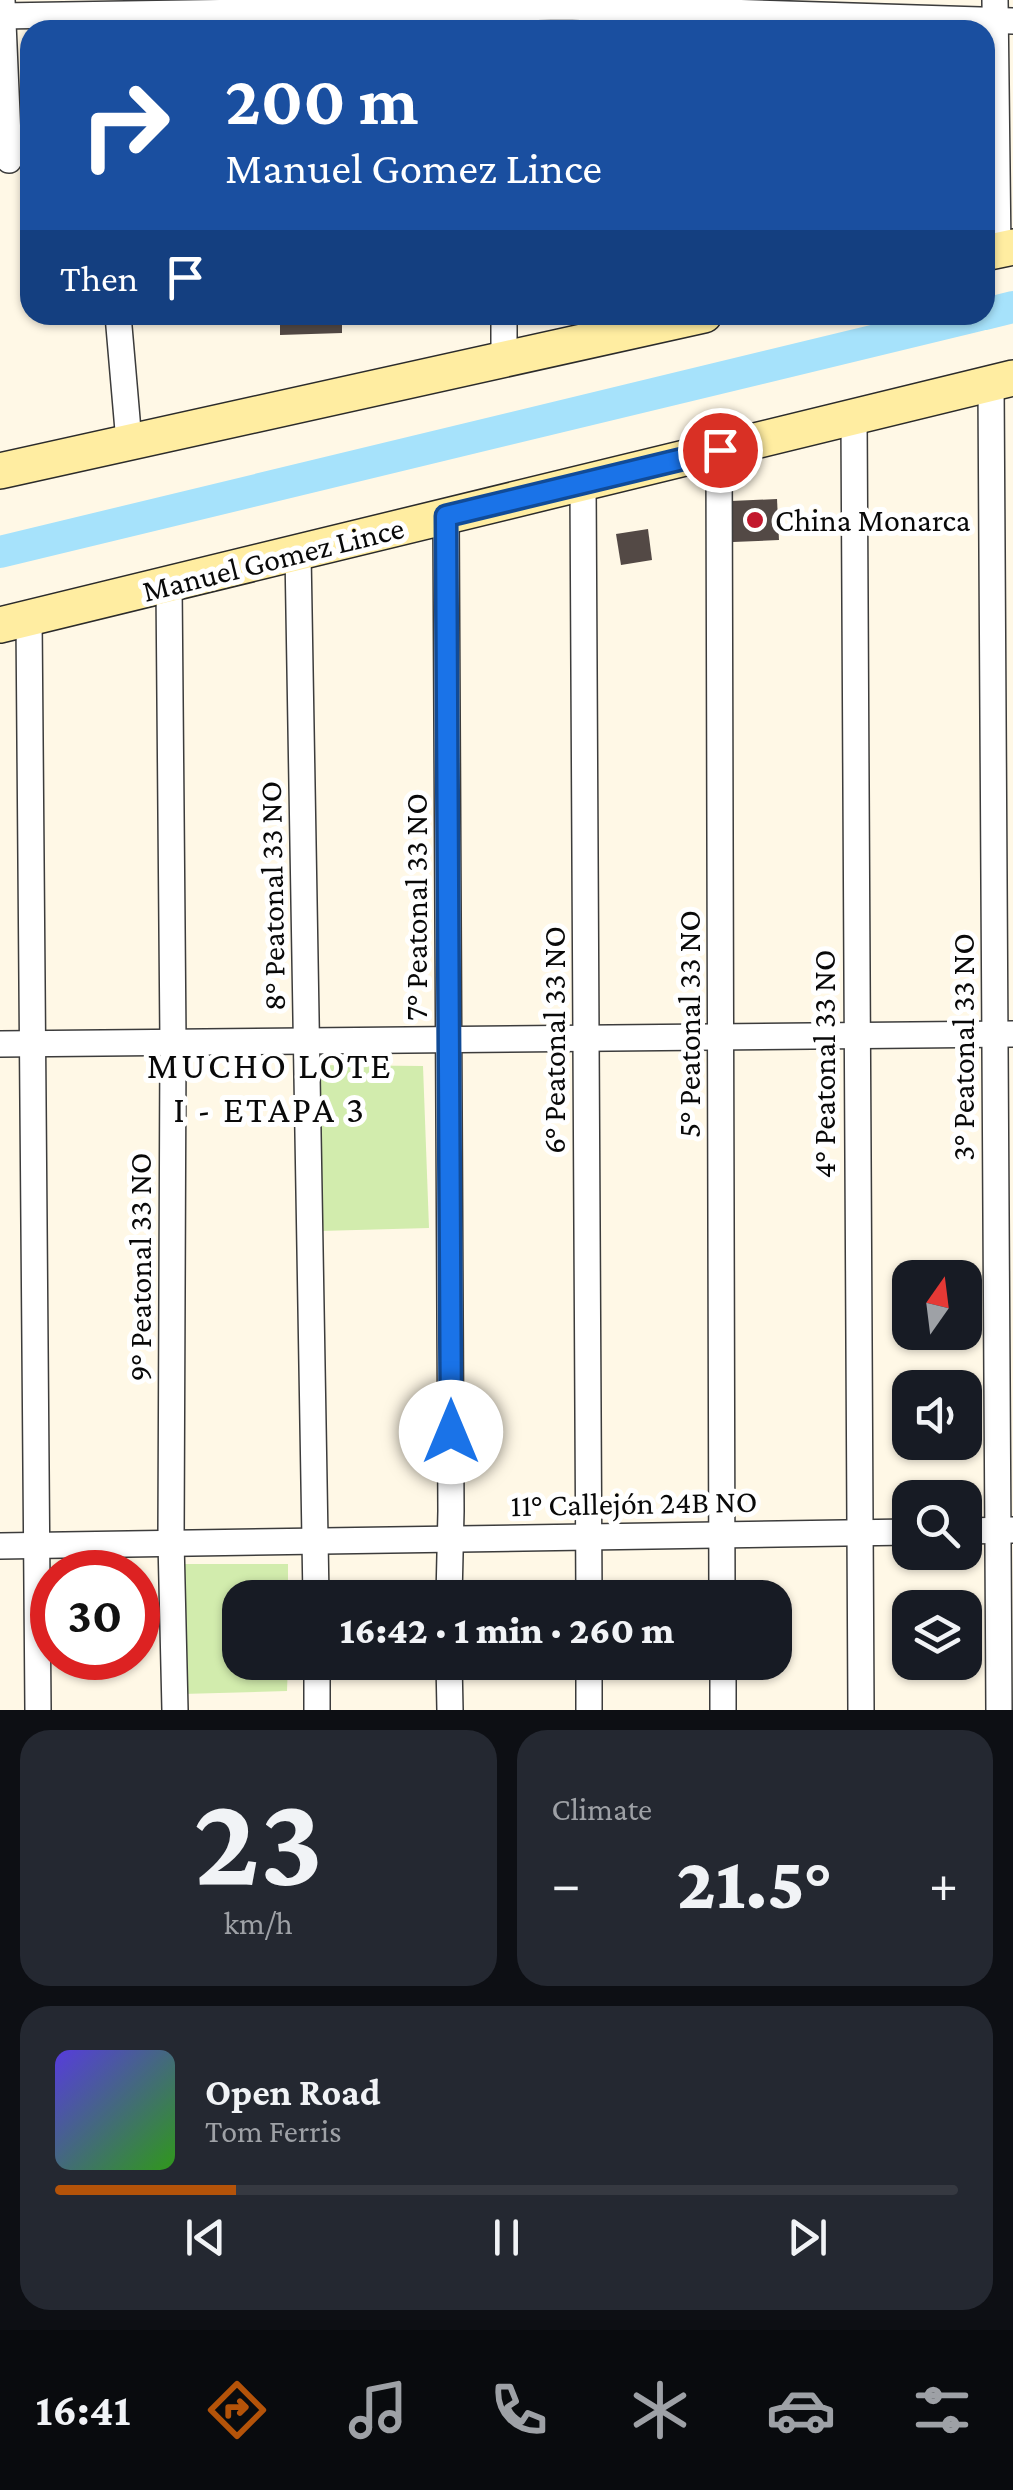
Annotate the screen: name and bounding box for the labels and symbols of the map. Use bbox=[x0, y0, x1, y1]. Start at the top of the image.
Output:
pin bbox=[678, 408, 763, 493]
place label: China Monarca bbox=[775, 502, 971, 538]
street label: Manuel Gomez Lince bbox=[139, 509, 407, 609]
marker: China Monarca bbox=[744, 509, 766, 531]
street label: 8° Peatonal 33 NO bbox=[252, 781, 292, 1011]
street label: 7° Peatonal 33 NO bbox=[398, 793, 434, 1021]
street label: 5° Peatonal 33 NO bbox=[671, 910, 707, 1138]
street label: 6° Peatonal 33 NO bbox=[536, 926, 572, 1154]
street label: 3° Peatonal 33 NO bbox=[945, 933, 981, 1161]
street label: 4° Peatonal 33 NO bbox=[806, 950, 842, 1179]
district label: MUCHO LOTE I - ETAPA 3 bbox=[147, 1044, 393, 1130]
street label: 9° Peatonal 33 NO bbox=[122, 1152, 158, 1382]
north arrow bbox=[892, 1260, 982, 1350]
position arrow bbox=[399, 1380, 503, 1484]
street label: 11° Callejón 24B NO bbox=[510, 1483, 758, 1523]
speed limit sign: 30 bbox=[30, 1550, 160, 1680]

